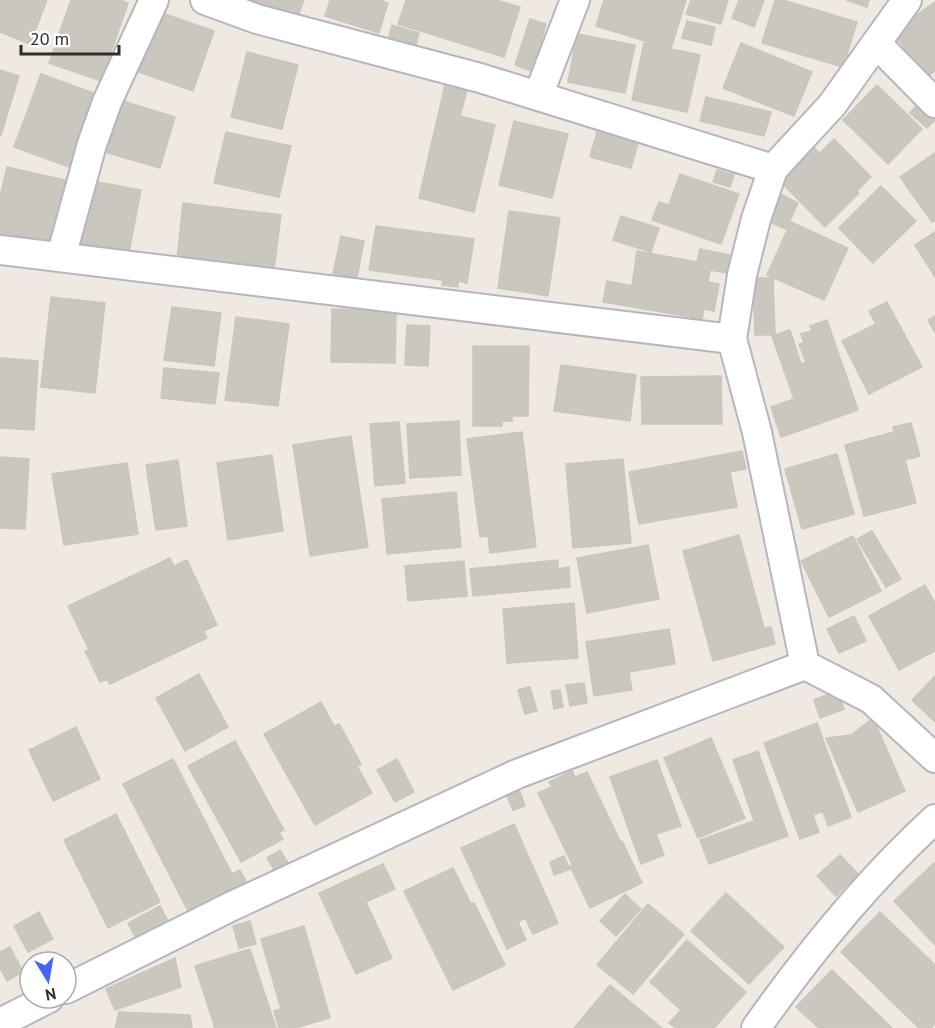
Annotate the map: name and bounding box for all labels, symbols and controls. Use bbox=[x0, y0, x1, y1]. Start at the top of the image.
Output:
scale bar bbox=[21, 18, 118, 56]
text: 20 m bbox=[30, 27, 69, 50]
north arrow bbox=[18, 950, 78, 1010]
text: N bbox=[44, 984, 58, 1006]

